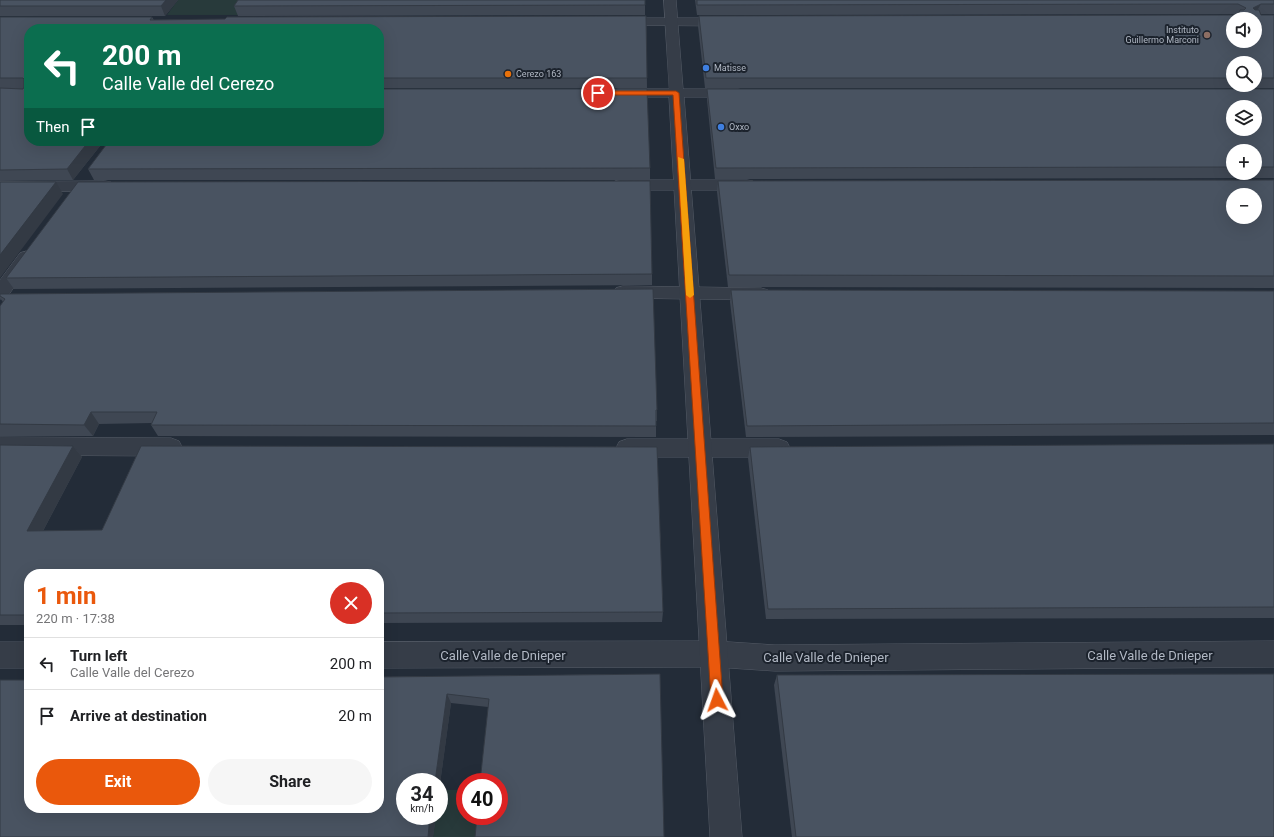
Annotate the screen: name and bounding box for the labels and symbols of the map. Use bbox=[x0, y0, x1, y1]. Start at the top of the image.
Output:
place label: Instituto Guillermo Marconi bbox=[1126, 25, 1199, 45]
marker: Instituto Guillermo Marconi bbox=[1202, 30, 1212, 40]
marker: Matisse bbox=[701, 63, 711, 73]
place label: Matisse bbox=[714, 63, 746, 73]
marker: Cerezo 163 bbox=[503, 69, 513, 79]
place label: Cerezo 163 bbox=[516, 69, 561, 79]
pin bbox=[581, 76, 615, 110]
marker: Oxxo bbox=[716, 122, 726, 132]
place label: Oxxo bbox=[729, 122, 749, 132]
street label: Calle Valle de Dnieper bbox=[440, 648, 566, 663]
street label: Calle Valle de Dnieper bbox=[1087, 648, 1213, 663]
street label: Calle Valle de Dnieper bbox=[763, 650, 889, 665]
position arrow bbox=[696, 679, 738, 721]
speed limit sign: 40 bbox=[456, 773, 508, 825]

